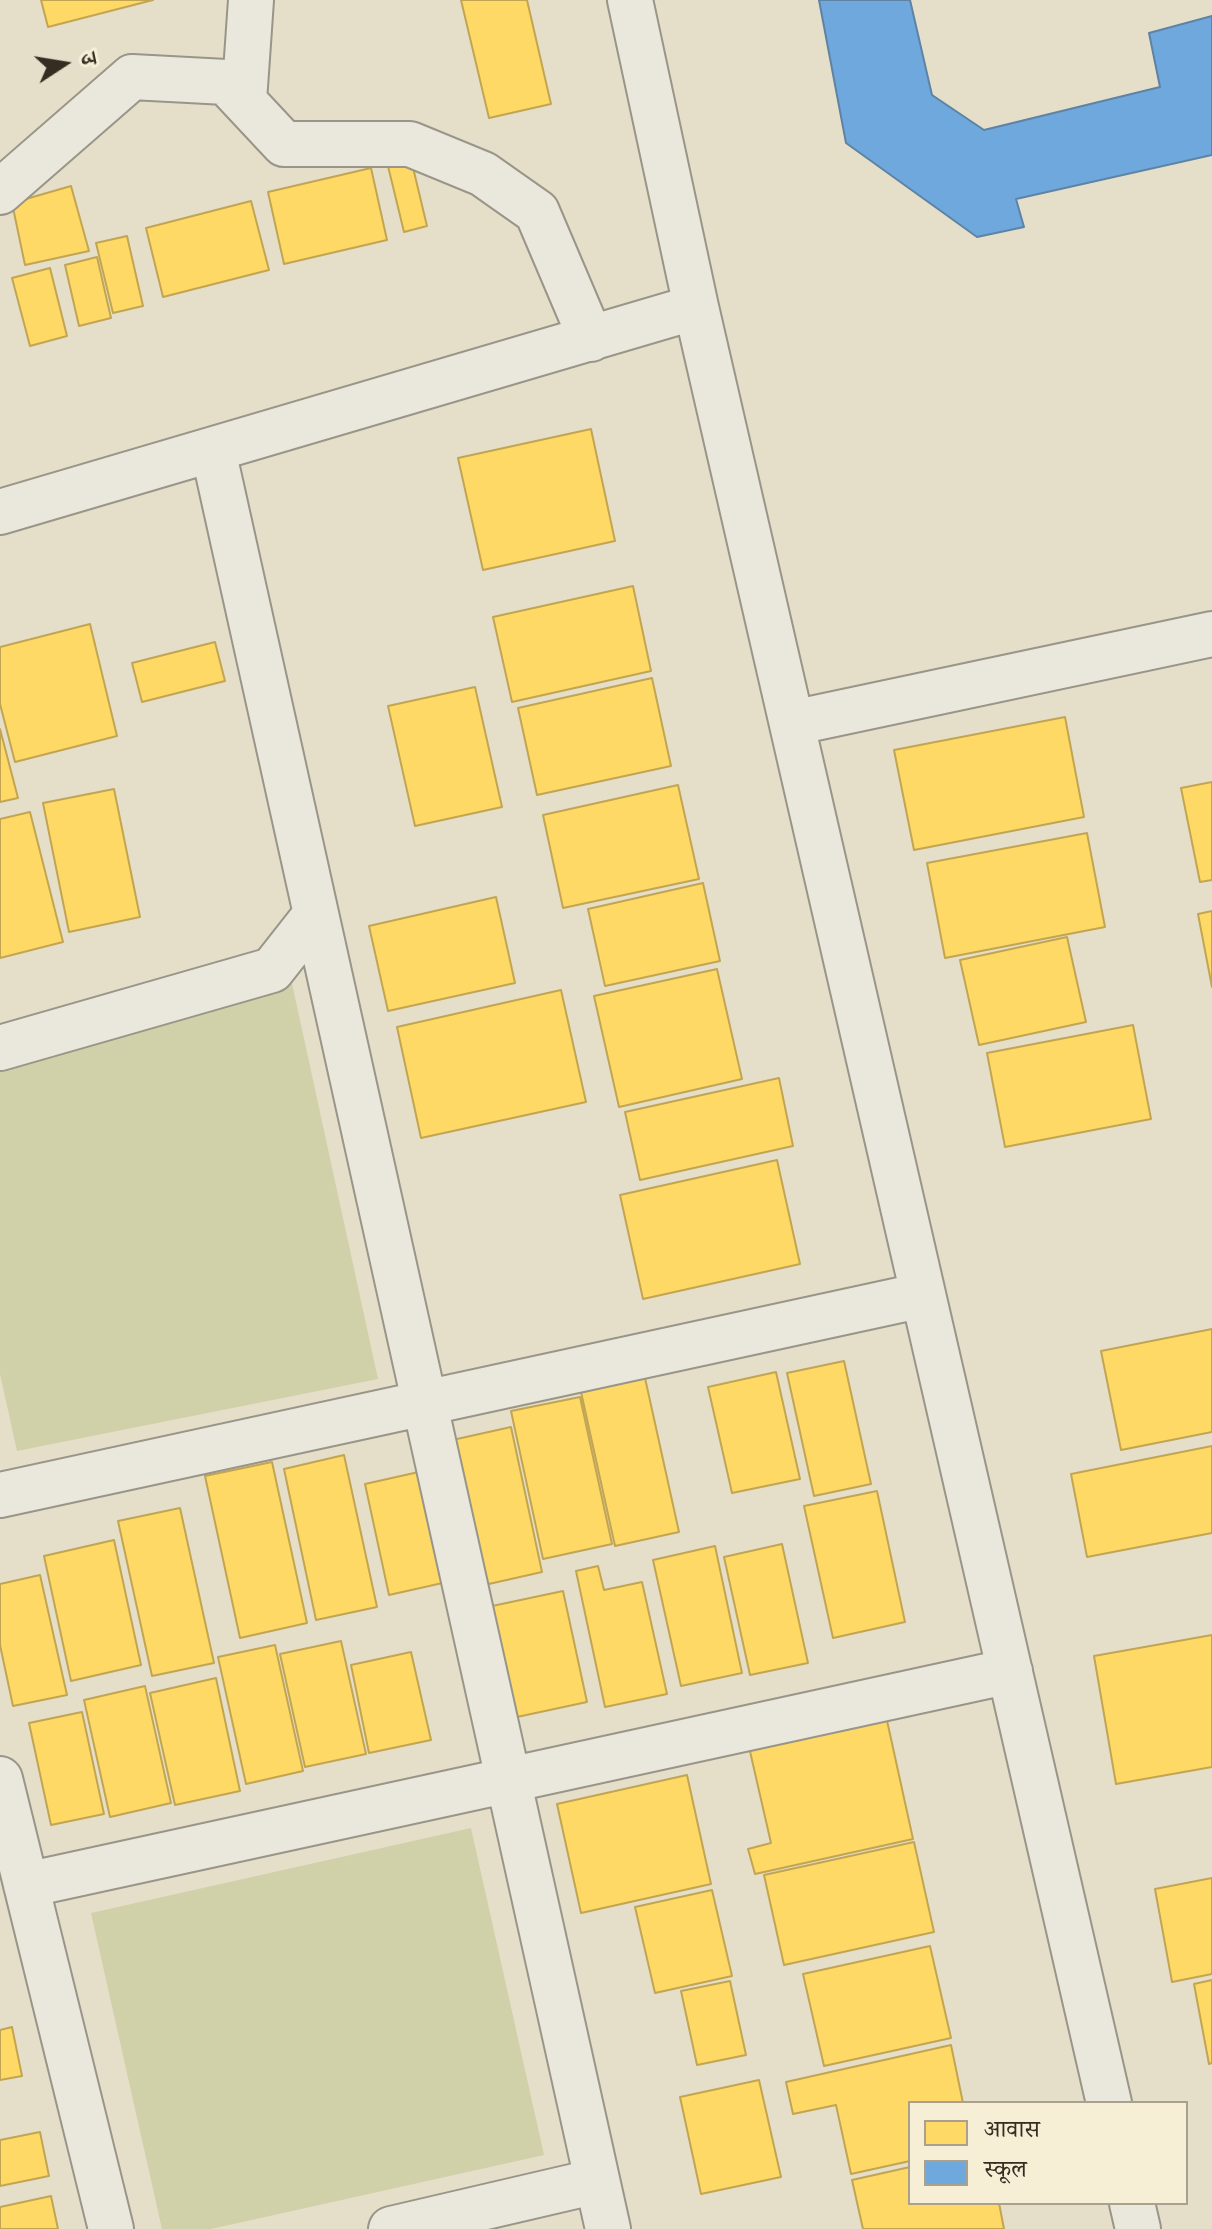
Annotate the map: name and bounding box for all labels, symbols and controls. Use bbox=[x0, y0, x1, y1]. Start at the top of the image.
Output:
north arrow bbox=[24, 24, 104, 104]
text: उ bbox=[74, 51, 102, 67]
legend bbox=[908, 2101, 1188, 2205]
text: आवास bbox=[984, 2115, 1040, 2145]
text: स्कूल bbox=[984, 2155, 1027, 2185]

